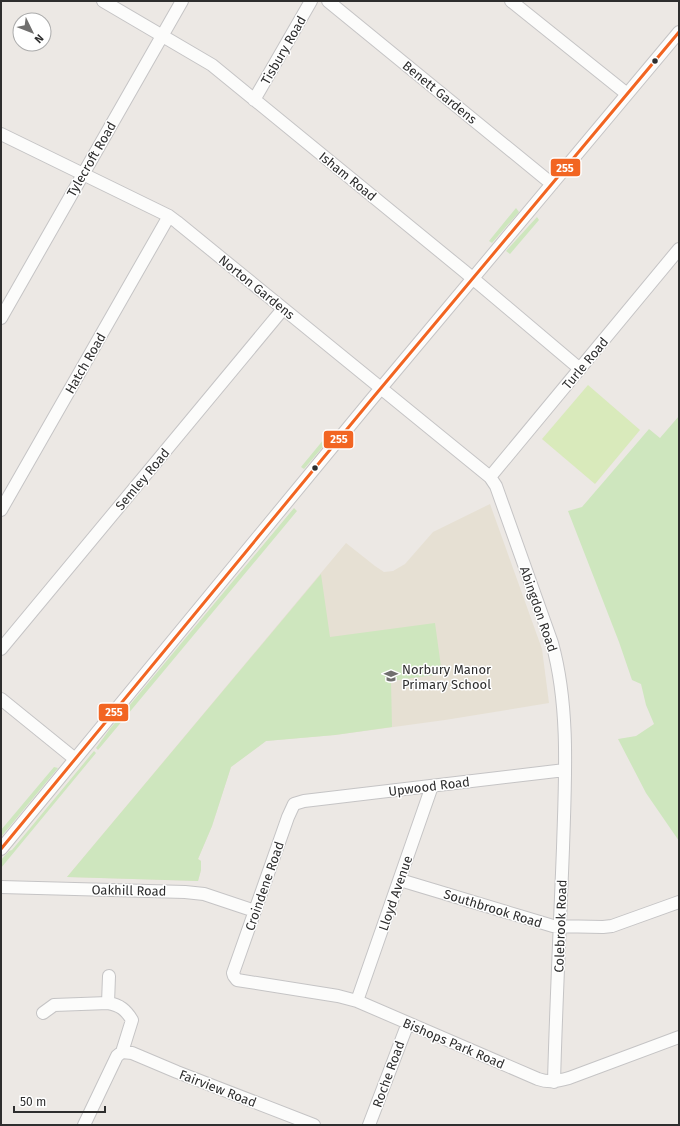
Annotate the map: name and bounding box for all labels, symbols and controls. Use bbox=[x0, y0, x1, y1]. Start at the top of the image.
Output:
north arrow bbox=[12, 12, 52, 52]
street label: Tisbury Road bbox=[258, 13, 309, 87]
text: N bbox=[32, 31, 46, 46]
unlabelled marker bbox=[650, 56, 660, 66]
street label: Benett Gardens bbox=[400, 58, 480, 127]
street label: Tylecroft Road bbox=[64, 119, 119, 200]
street label: Isham Road bbox=[316, 149, 379, 204]
line badge: 255 bbox=[550, 158, 581, 177]
text: 255 bbox=[556, 162, 574, 175]
street label: Norton Gardens bbox=[216, 252, 298, 323]
street label: Hatch Road bbox=[62, 330, 109, 396]
street label: Turle Road bbox=[559, 334, 611, 392]
line badge: 255 bbox=[323, 430, 354, 449]
text: 255 bbox=[330, 433, 348, 446]
street label: Semley Road bbox=[112, 445, 173, 513]
unlabelled marker bbox=[310, 463, 320, 473]
street label: Abingdon Road bbox=[517, 564, 560, 654]
place label: Norbury Manor Primary School bbox=[402, 662, 491, 692]
school or university icon: Norbury Manor Primary School bbox=[383, 668, 399, 684]
line badge: 255 bbox=[98, 703, 129, 722]
text: 255 bbox=[105, 706, 123, 719]
street label: Upwood Road bbox=[387, 774, 471, 799]
street label: Croindene Road bbox=[242, 839, 287, 933]
street label: Lloyd Avenue bbox=[376, 854, 415, 933]
street label: Colebrook Road bbox=[551, 879, 570, 973]
street label: Oakhill Road bbox=[91, 882, 167, 899]
street label: Southbrook Road bbox=[442, 886, 544, 931]
street label: Bishops Park Road bbox=[401, 1015, 507, 1072]
street label: Roche Road bbox=[370, 1039, 407, 1109]
street label: Fairview Road bbox=[177, 1067, 258, 1110]
scale bar bbox=[14, 1088, 105, 1114]
text: 50 m bbox=[20, 1095, 46, 1109]

